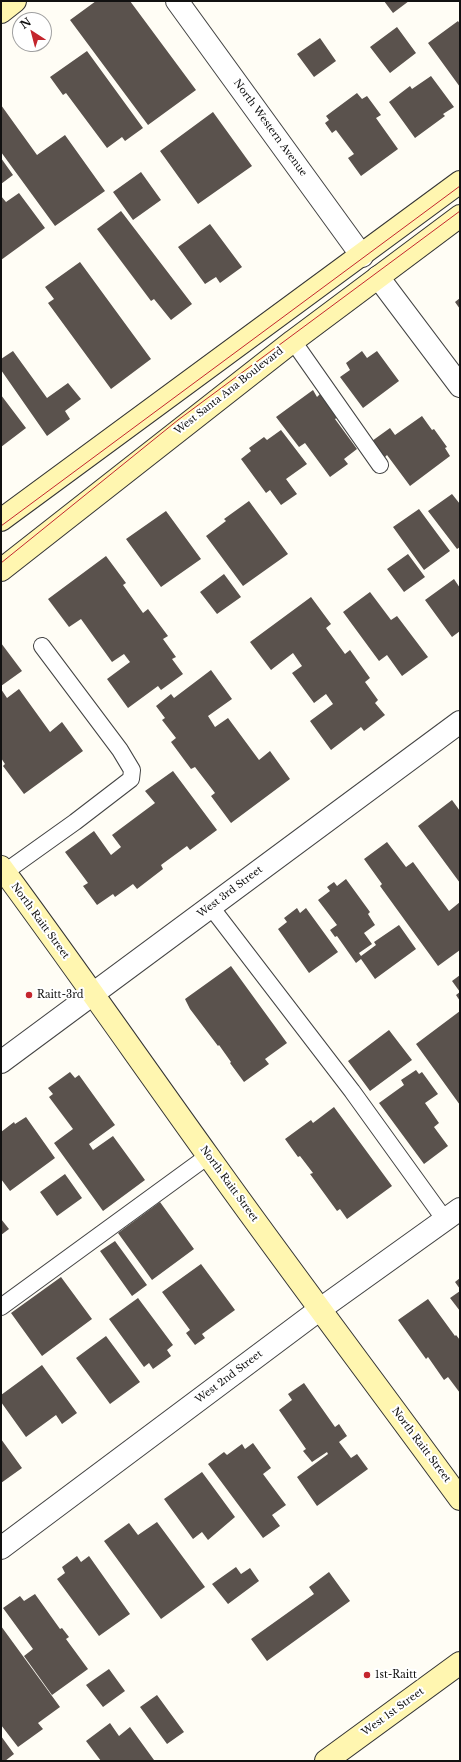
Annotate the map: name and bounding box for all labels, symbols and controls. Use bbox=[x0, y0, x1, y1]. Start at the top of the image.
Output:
north arrow bbox=[12, 12, 52, 52]
text: N bbox=[17, 14, 34, 32]
street label: North Western Avenue bbox=[231, 77, 309, 179]
street label: West Santa Ana Boulevard bbox=[172, 345, 286, 437]
street label: West 3rd Street bbox=[195, 864, 265, 920]
street label: North Raitt Street bbox=[8, 881, 72, 961]
place label: Raitt-3rd bbox=[37, 989, 84, 1001]
marker: Raitt-3rd bbox=[24, 990, 34, 1000]
street label: North Raitt Street bbox=[197, 1144, 261, 1224]
street label: West 2nd Street bbox=[193, 1348, 265, 1406]
street label: North Raitt Street bbox=[389, 1405, 453, 1485]
place label: 1st-Raitt bbox=[375, 1669, 417, 1681]
marker: 1st-Raitt bbox=[362, 1670, 372, 1680]
street label: West 1st Street bbox=[360, 1686, 426, 1738]

